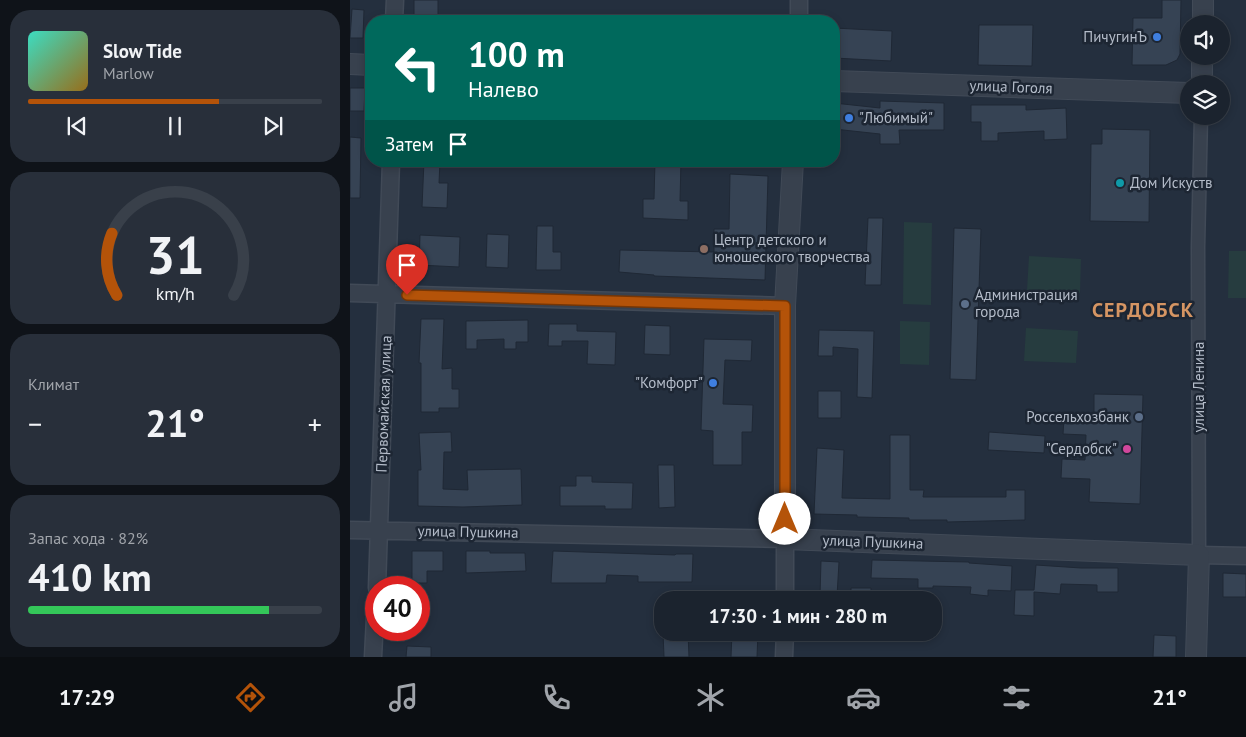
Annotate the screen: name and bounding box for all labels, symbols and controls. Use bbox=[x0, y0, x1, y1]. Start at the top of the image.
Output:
map controls bbox=[1180, 15, 1230, 125]
button: sound bbox=[1180, 15, 1230, 65]
place label: ПичугинЪ bbox=[1083, 27, 1147, 46]
text: 100 m bbox=[468, 31, 565, 77]
marker: ПичугинЪ bbox=[1151, 31, 1163, 43]
icon: left bbox=[385, 35, 450, 100]
text: Slow Tide bbox=[103, 39, 182, 63]
text: Marlow bbox=[103, 63, 154, 83]
text: Налево bbox=[468, 75, 539, 103]
button: layers bbox=[1180, 75, 1230, 125]
street label: улица Гоголя bbox=[969, 76, 1053, 97]
place label: "Любимый" bbox=[859, 108, 933, 127]
icon: previous bbox=[63, 112, 91, 140]
icon: pause bbox=[161, 112, 189, 140]
icon: next bbox=[259, 112, 287, 140]
marker: "Любимый" bbox=[843, 112, 855, 124]
icon: arrive bbox=[444, 130, 472, 158]
text: Затем bbox=[385, 132, 434, 156]
place label: Дом Искуств bbox=[1130, 173, 1212, 192]
marker: Дом Искуств bbox=[1114, 177, 1126, 189]
text: 31 bbox=[146, 221, 204, 288]
place label: Центр детского и юношеского творчества bbox=[714, 230, 870, 266]
marker: Центр детского и юношеского творчества bbox=[698, 243, 710, 255]
pin bbox=[386, 244, 428, 295]
icon: arrive bbox=[393, 251, 421, 279]
text: km/h bbox=[155, 282, 195, 305]
place label: Администрация города bbox=[975, 285, 1078, 321]
district label: СЕРДОБСК bbox=[1092, 297, 1194, 323]
marker: Администрация города bbox=[959, 298, 971, 310]
street label: Первомайская улица bbox=[372, 335, 395, 473]
street label: улица Ленина bbox=[1189, 342, 1208, 432]
place label: "Комфорт" bbox=[635, 373, 703, 392]
text: Климат bbox=[28, 374, 79, 394]
marker: "Комфорт" bbox=[707, 377, 719, 389]
text: 21° bbox=[145, 398, 205, 447]
text: − bbox=[28, 405, 42, 442]
text: + bbox=[308, 405, 322, 442]
place label: Россельхозбанк bbox=[1026, 407, 1130, 426]
marker: Россельхозбанк bbox=[1133, 411, 1145, 423]
place label: "Сердобск" bbox=[1046, 439, 1117, 458]
marker: "Сердобск" bbox=[1121, 443, 1133, 455]
position arrow bbox=[758, 492, 810, 544]
street label: улица Пушкина bbox=[417, 521, 519, 542]
text: Запас хода · 82% bbox=[28, 528, 148, 548]
street label: улица Пушкина bbox=[822, 530, 924, 553]
text: 410 km bbox=[28, 552, 152, 601]
speed limit sign: 40 bbox=[365, 576, 430, 641]
text: 17:30 · 1 мин · 280 m bbox=[709, 604, 887, 628]
icon: directions bbox=[233, 680, 268, 715]
icon: music bbox=[386, 680, 421, 715]
icon: phone bbox=[539, 680, 574, 715]
icon: climate bbox=[693, 680, 728, 715]
icon: car bbox=[846, 680, 881, 715]
icon: filters bbox=[999, 680, 1034, 715]
text: 17:29 bbox=[59, 683, 115, 711]
text: 21° bbox=[1152, 683, 1187, 711]

